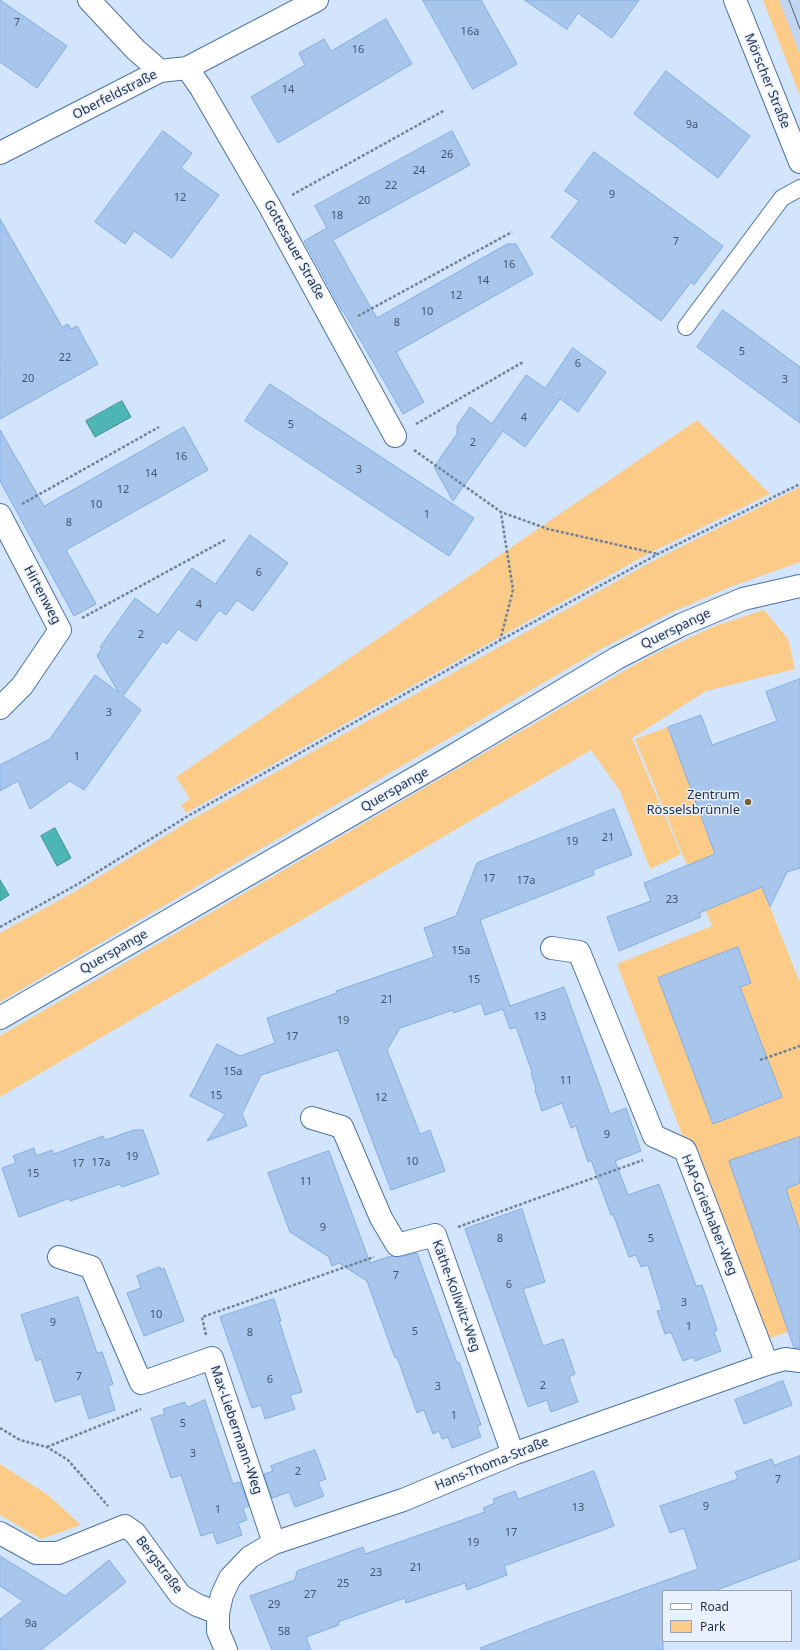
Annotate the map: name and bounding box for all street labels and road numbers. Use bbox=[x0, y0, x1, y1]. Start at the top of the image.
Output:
street label: Mörscher Straße bbox=[741, 31, 793, 131]
street label: Oberfeldstraße bbox=[70, 67, 160, 123]
street label: Gottesauer Straße bbox=[260, 197, 328, 303]
street label: Hirtenweg bbox=[20, 563, 64, 627]
street label: Querspange bbox=[639, 605, 713, 653]
street label: Querspange bbox=[358, 764, 432, 816]
street label: Querspange bbox=[77, 926, 151, 978]
street label: HAP-Grieshaber-Weg bbox=[678, 1152, 740, 1278]
street label: Käthe-Kollwitz-Weg bbox=[429, 1238, 483, 1354]
street label: Max-Liebermann-Weg bbox=[207, 1364, 265, 1496]
street label: Hans-Thoma-Straße bbox=[433, 1434, 551, 1494]
street label: Bergstraße bbox=[132, 1533, 186, 1597]

